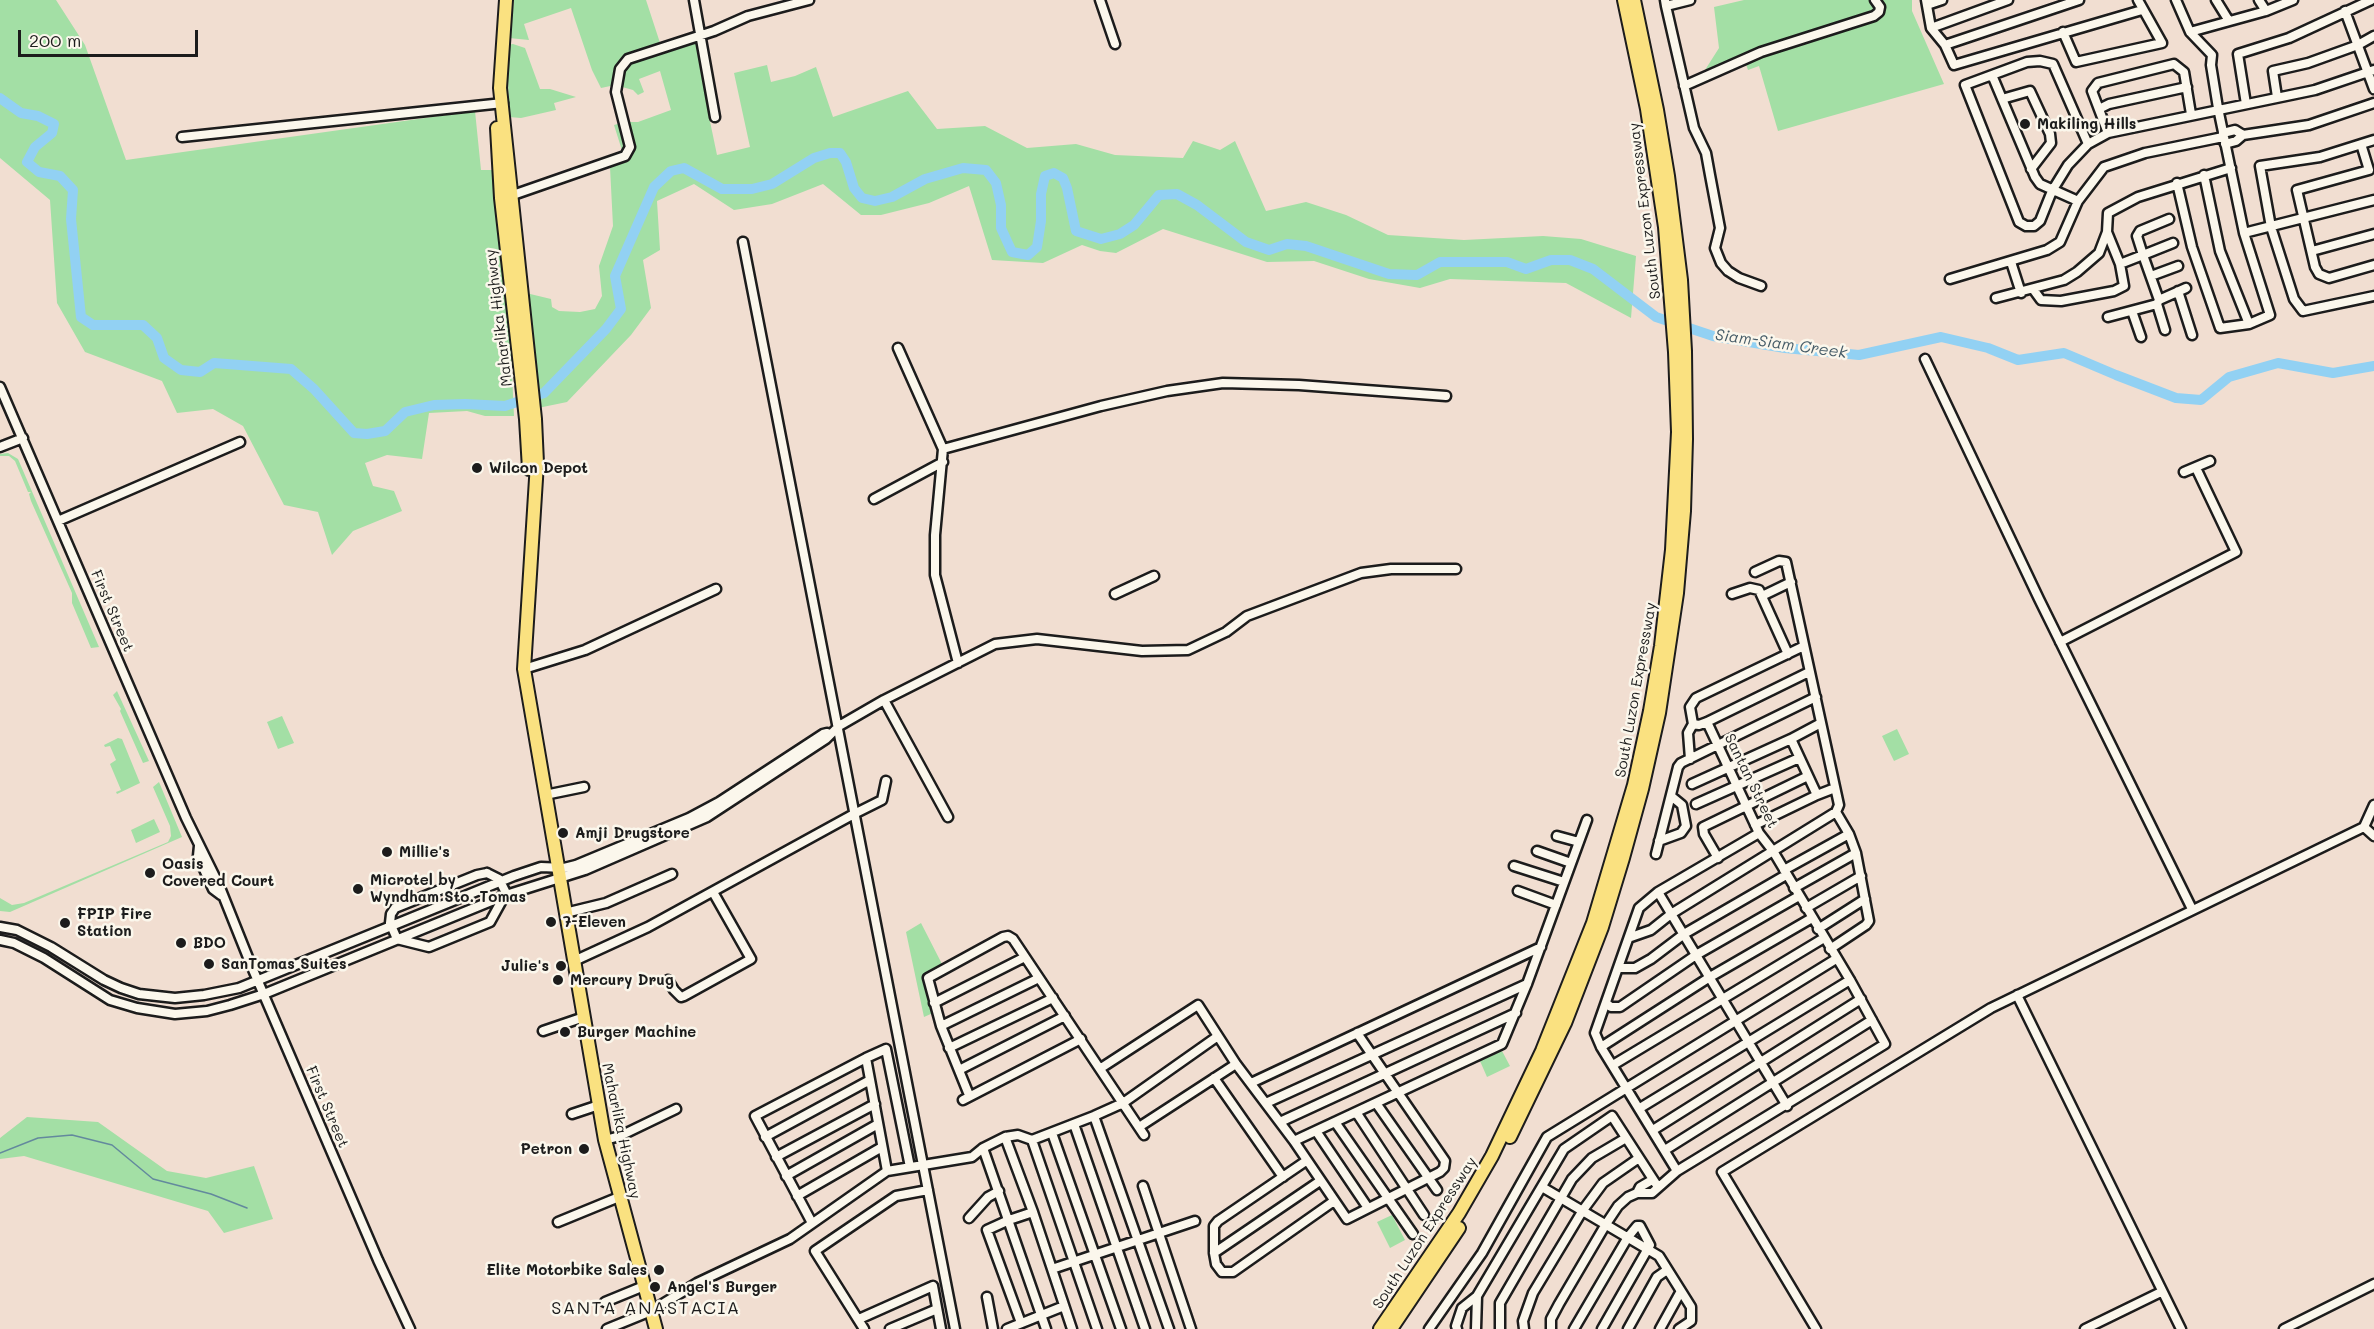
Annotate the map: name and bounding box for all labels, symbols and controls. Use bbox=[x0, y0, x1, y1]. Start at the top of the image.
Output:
scale bar bbox=[21, 18, 201, 56]
text: 200 m bbox=[29, 28, 81, 52]
place label: Makiling Hills bbox=[2037, 115, 2136, 133]
marker: Makiling Hills bbox=[2018, 117, 2032, 131]
street label: South Luzon Expressway bbox=[1625, 122, 1665, 300]
street label: Maharlika Highway bbox=[482, 248, 516, 388]
water label: Siam-Siam Creek bbox=[1714, 325, 1848, 363]
place label: Wilcon Depot bbox=[489, 459, 588, 477]
marker: Wilcon Depot bbox=[470, 461, 484, 475]
street label: First Street bbox=[87, 567, 137, 655]
street label: South Luzon Expressway bbox=[1612, 601, 1660, 779]
street label: Santan Street bbox=[1720, 731, 1782, 831]
place label: Amji Drugstore bbox=[575, 824, 690, 842]
marker: Amji Drugstore bbox=[556, 826, 570, 840]
place label: Millie's bbox=[399, 843, 450, 861]
marker: Millie's bbox=[380, 845, 394, 859]
place label: Oasis Covered Court bbox=[162, 855, 274, 890]
marker: Oasis Covered Court bbox=[143, 866, 157, 880]
place label: Microtel by Wyndham Sto. Tomas bbox=[370, 871, 526, 906]
marker: Microtel by Wyndham Sto. Tomas bbox=[351, 882, 365, 896]
place label: FPIP Fire Station bbox=[77, 905, 152, 940]
place label: 7-Eleven bbox=[563, 913, 626, 931]
marker: 7-Eleven bbox=[544, 915, 558, 929]
marker: FPIP Fire Station bbox=[58, 916, 72, 930]
place label: BDO bbox=[193, 934, 226, 952]
marker: BDO bbox=[174, 936, 188, 950]
place label: SanTomas Suites bbox=[221, 955, 346, 973]
marker: SanTomas Suites bbox=[202, 957, 216, 971]
place label: Julie's bbox=[501, 957, 549, 975]
marker: Julie's bbox=[554, 959, 568, 973]
place label: Mercury Drug bbox=[570, 971, 674, 989]
marker: Mercury Drug bbox=[551, 973, 565, 987]
place label: Burger Machine bbox=[577, 1023, 696, 1041]
marker: Burger Machine bbox=[558, 1025, 572, 1039]
street label: Maharlika Highway bbox=[598, 1061, 644, 1201]
street label: First Street bbox=[302, 1063, 352, 1151]
place label: Petron bbox=[521, 1140, 572, 1158]
marker: Petron bbox=[577, 1142, 591, 1156]
street label: South Luzon Expressway bbox=[1369, 1154, 1481, 1312]
place label: Elite Motorbike Sales bbox=[486, 1261, 647, 1279]
marker: Elite Motorbike Sales bbox=[652, 1263, 666, 1277]
place label: Angel's Burger bbox=[667, 1278, 777, 1296]
marker: Angel's Burger bbox=[648, 1280, 662, 1294]
district label: SANTA ANASTACIA bbox=[551, 1297, 741, 1319]

